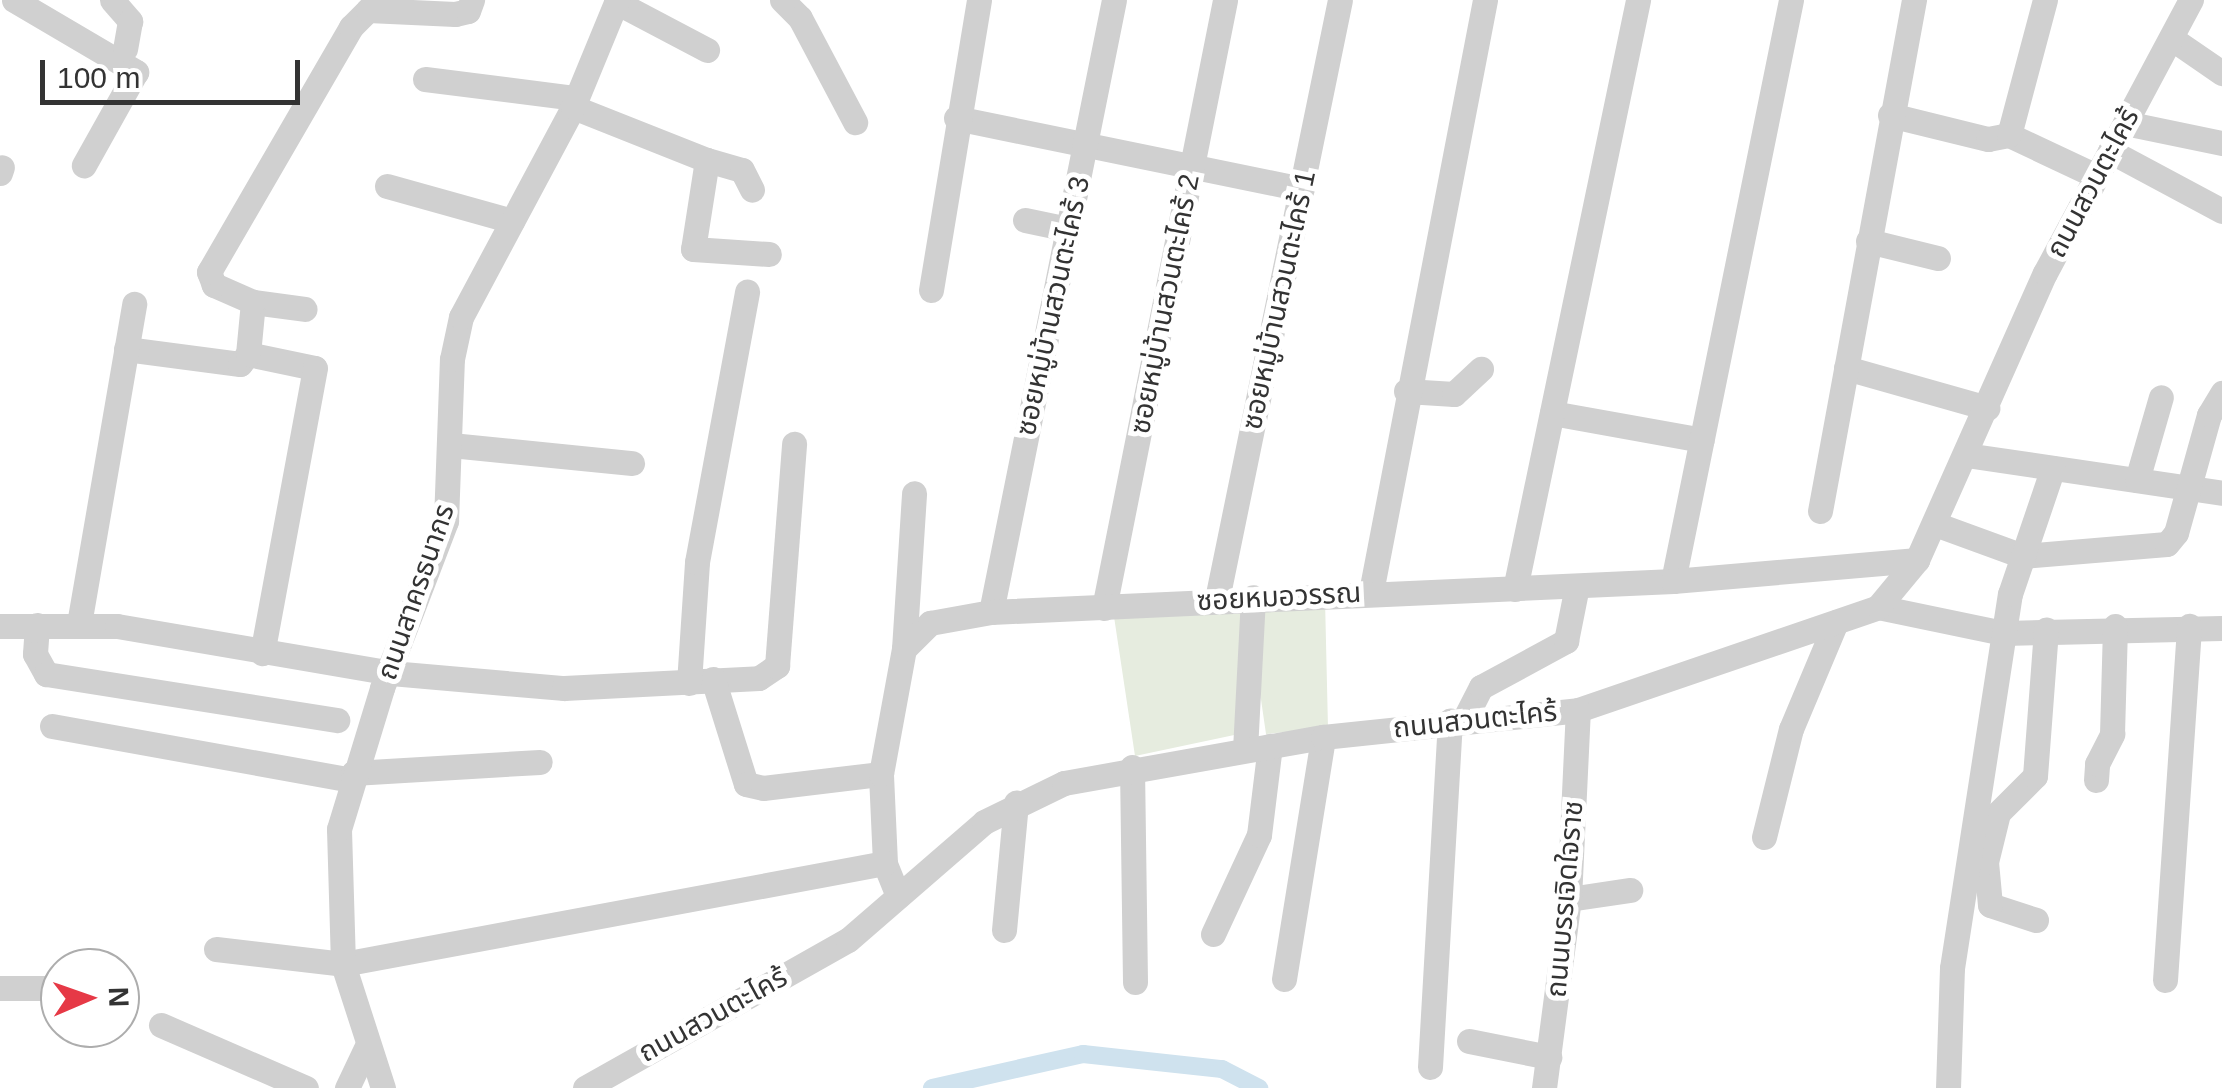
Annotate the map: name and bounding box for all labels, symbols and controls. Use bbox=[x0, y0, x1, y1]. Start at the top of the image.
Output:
scale bar bbox=[45, 40, 305, 102]
text: 100 m bbox=[57, 61, 140, 94]
street label: ถนนสวนตะไคร้ bbox=[2040, 102, 2146, 264]
street label: ซอยหมู่บ้านสวนตะไคร้ 1 bbox=[1235, 167, 1323, 433]
street label: ซอยหมู่บ้านสวนตะไคร้ 2 bbox=[1123, 171, 1207, 437]
street label: ซอยหมู่บ้านสวนตะไคร้ 3 bbox=[1009, 173, 1097, 439]
street label: ถนนสาครธนากร bbox=[370, 500, 462, 684]
street label: ซอยหมอวรรณ bbox=[1196, 576, 1362, 618]
street label: ถนนสวนตะไคร้ bbox=[1391, 695, 1559, 745]
street label: ถนนบรรเจิดใจราช bbox=[1540, 799, 1590, 999]
north arrow bbox=[40, 948, 140, 1048]
street label: ถนนสวนตะไคร้ bbox=[633, 960, 793, 1070]
text: N bbox=[103, 986, 134, 1008]

